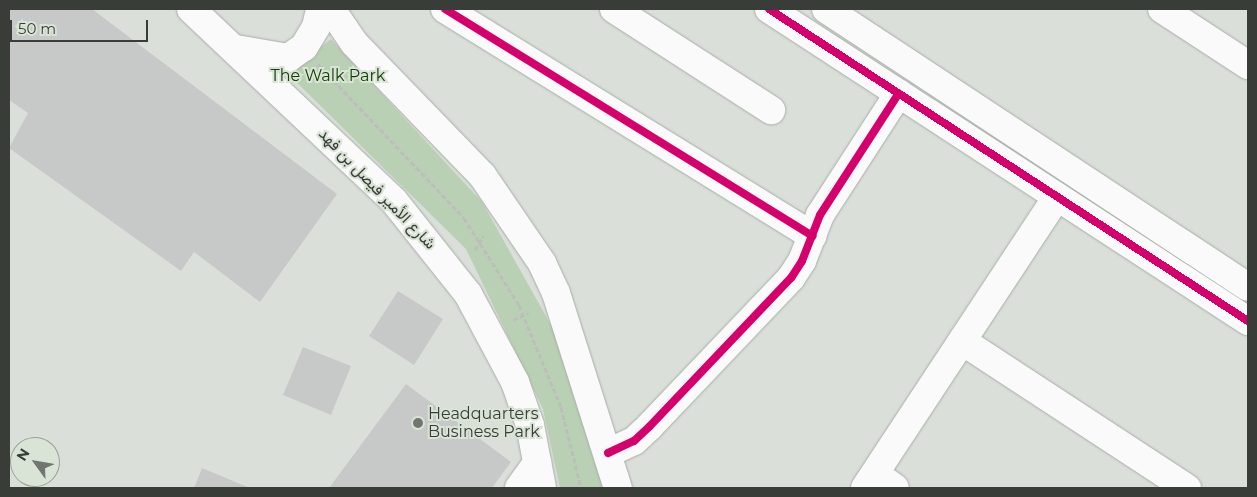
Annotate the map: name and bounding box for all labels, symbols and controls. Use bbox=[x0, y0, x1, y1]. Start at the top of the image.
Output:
scale bar bbox=[12, 10, 150, 42]
text: 50 m bbox=[18, 19, 56, 38]
park label: The Walk Park bbox=[271, 66, 385, 86]
street label: شارع الأمير فيصل بن فهد bbox=[314, 125, 440, 253]
place label: Headquarters Business Park bbox=[428, 404, 540, 442]
marker: Headquarters Business Park bbox=[412, 417, 424, 429]
north arrow bbox=[10, 437, 60, 487]
text: N bbox=[12, 445, 34, 464]

